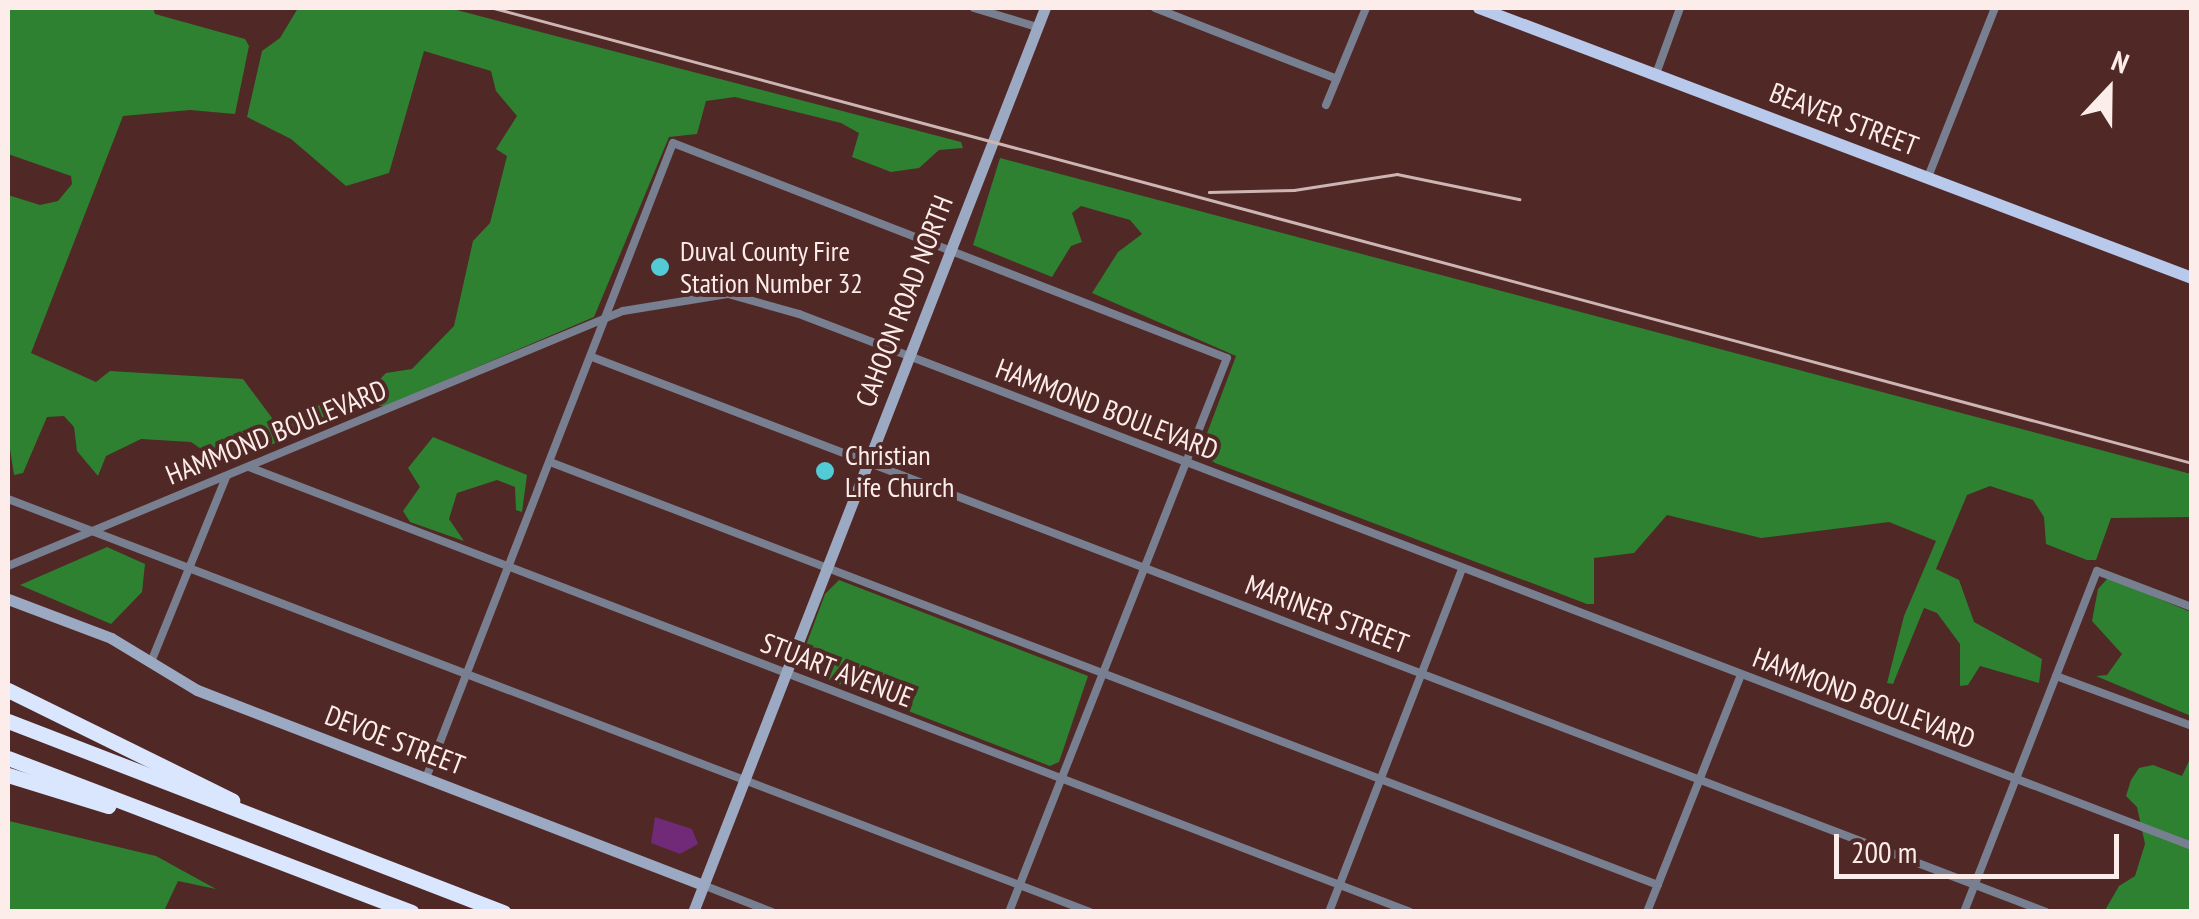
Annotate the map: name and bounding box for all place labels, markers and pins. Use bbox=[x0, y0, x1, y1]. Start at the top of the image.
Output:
place label: Duval County Fire Station Number 32 bbox=[680, 234, 863, 300]
marker: Duval County Fire Station Number 32 bbox=[649, 256, 671, 278]
place label: Christian Life Church bbox=[845, 438, 954, 504]
marker: Christian Life Church bbox=[814, 460, 836, 482]

